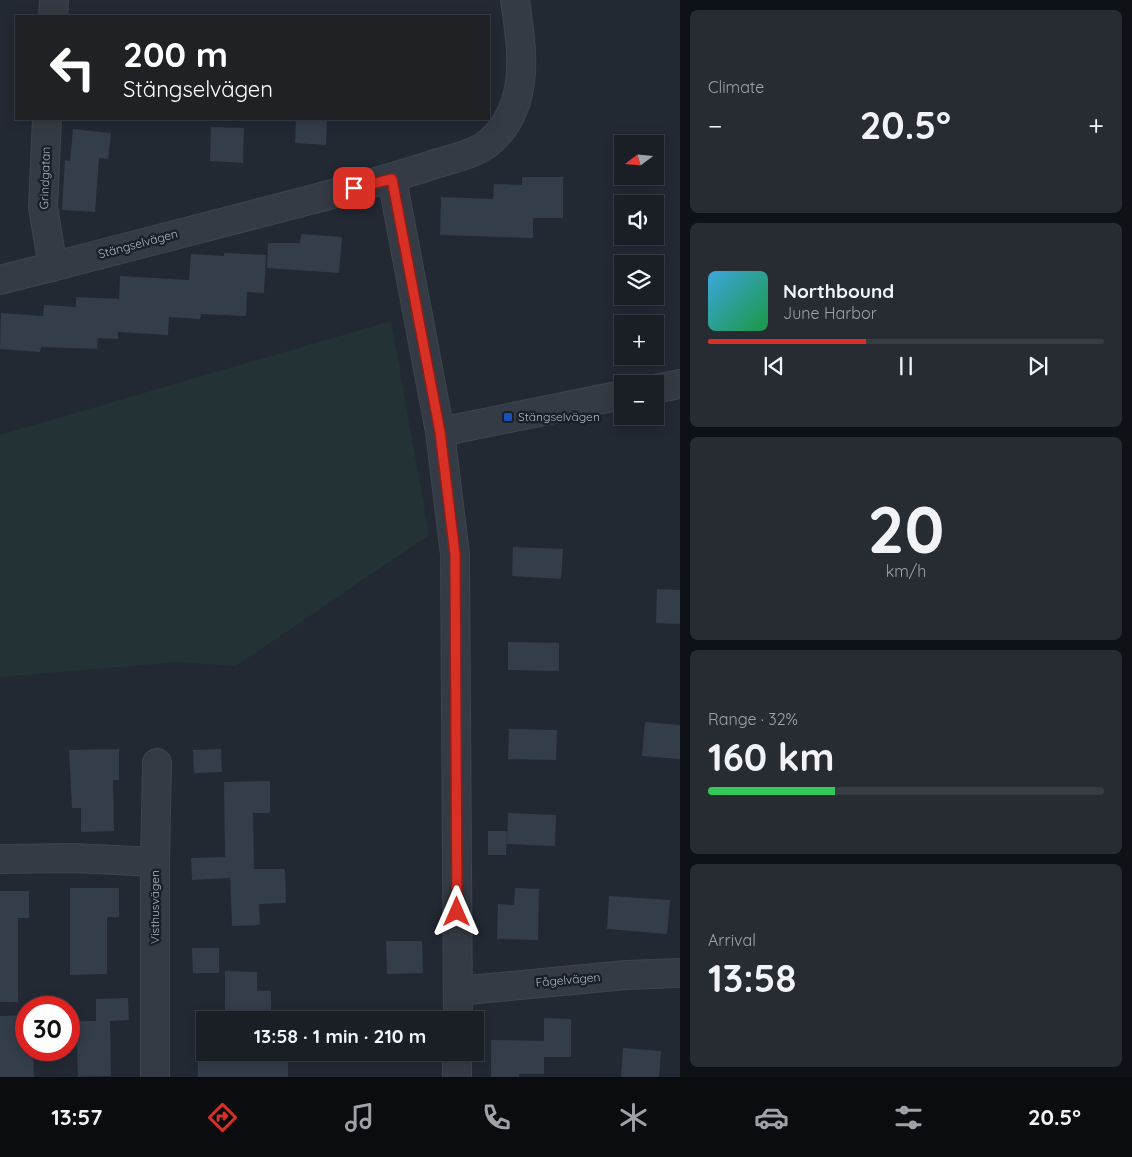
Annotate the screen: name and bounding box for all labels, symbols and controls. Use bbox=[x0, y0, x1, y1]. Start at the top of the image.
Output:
text: 200 m bbox=[123, 32, 228, 76]
icon: left bbox=[40, 35, 105, 100]
text: Stängselvägen bbox=[123, 75, 273, 103]
text: Climate bbox=[708, 77, 764, 97]
text: 20.5° bbox=[860, 101, 951, 149]
text: − bbox=[708, 108, 723, 143]
text: + bbox=[1088, 108, 1104, 143]
north arrow bbox=[614, 135, 664, 185]
map controls bbox=[614, 135, 664, 425]
street label: Grindgatan bbox=[36, 146, 53, 210]
pin bbox=[333, 167, 375, 209]
icon: arrive bbox=[340, 174, 368, 202]
button: sound bbox=[614, 195, 664, 245]
street label: Stängselvägen bbox=[96, 226, 179, 261]
button: layers bbox=[614, 255, 664, 305]
text: Northbound bbox=[783, 279, 894, 303]
text: June Harbor bbox=[783, 303, 877, 323]
button: + bbox=[614, 315, 664, 365]
icon: previous bbox=[760, 352, 788, 380]
icon: pause bbox=[892, 352, 920, 380]
icon: next bbox=[1024, 352, 1052, 380]
button: − bbox=[614, 375, 664, 425]
place label: Stängselvägen bbox=[518, 409, 600, 424]
marker: Stängselvägen bbox=[502, 411, 514, 423]
text: 20 bbox=[868, 488, 944, 569]
text: km/h bbox=[886, 561, 926, 581]
text: Range · 32% bbox=[708, 709, 798, 729]
text: 160 km bbox=[708, 733, 834, 781]
street label: Visthusvägen bbox=[147, 870, 162, 944]
position arrow bbox=[430, 885, 482, 937]
text: Arrival bbox=[708, 930, 756, 950]
text: 13:58 bbox=[708, 954, 796, 1002]
street label: Fågelvägen bbox=[535, 969, 601, 990]
speed limit sign: 30 bbox=[15, 996, 80, 1061]
text: 13:58 · 1 min · 210 m bbox=[254, 1024, 426, 1048]
icon: directions bbox=[205, 1100, 240, 1135]
icon: music bbox=[342, 1100, 377, 1135]
icon: phone bbox=[479, 1100, 514, 1135]
icon: climate bbox=[616, 1100, 651, 1135]
icon: car bbox=[754, 1100, 789, 1135]
icon: filters bbox=[891, 1100, 926, 1135]
text: 13:57 bbox=[51, 1103, 102, 1131]
text: 20.5° bbox=[1028, 1103, 1081, 1131]

